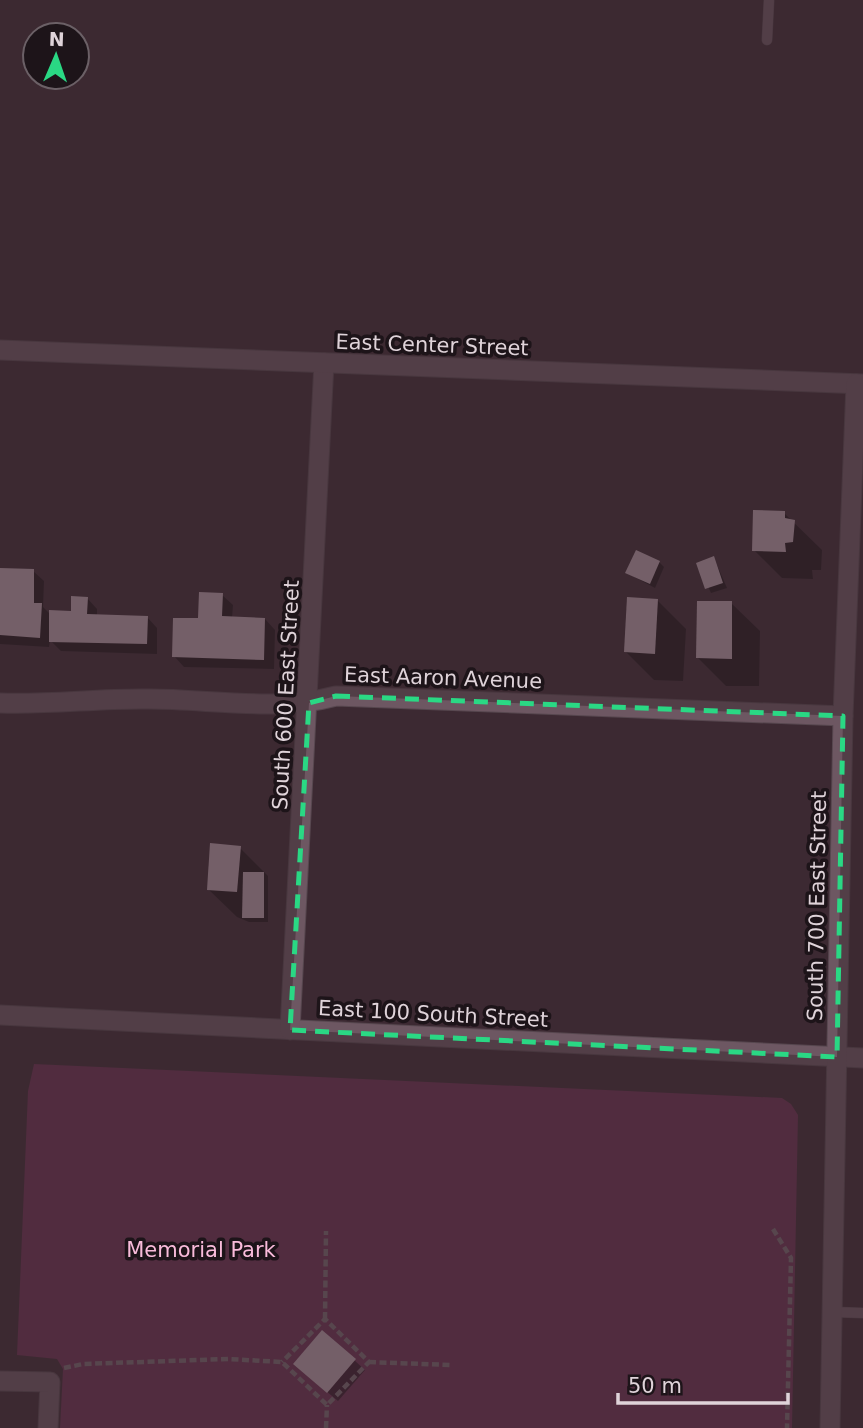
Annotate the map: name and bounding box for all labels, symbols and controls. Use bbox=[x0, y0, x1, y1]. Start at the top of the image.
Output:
north arrow bbox=[21, 21, 91, 91]
text: N bbox=[48, 28, 65, 50]
street label: East Center Street bbox=[335, 330, 529, 360]
street label: South 600 East Street bbox=[268, 579, 304, 811]
street label: East Aaron Avenue bbox=[344, 663, 542, 693]
street label: South 700 East Street bbox=[803, 791, 831, 1021]
street label: East 100 South Street bbox=[317, 996, 549, 1032]
park label: Memorial Park bbox=[126, 1238, 277, 1262]
scale bar bbox=[618, 1362, 788, 1406]
text: 50 m bbox=[628, 1374, 682, 1398]

